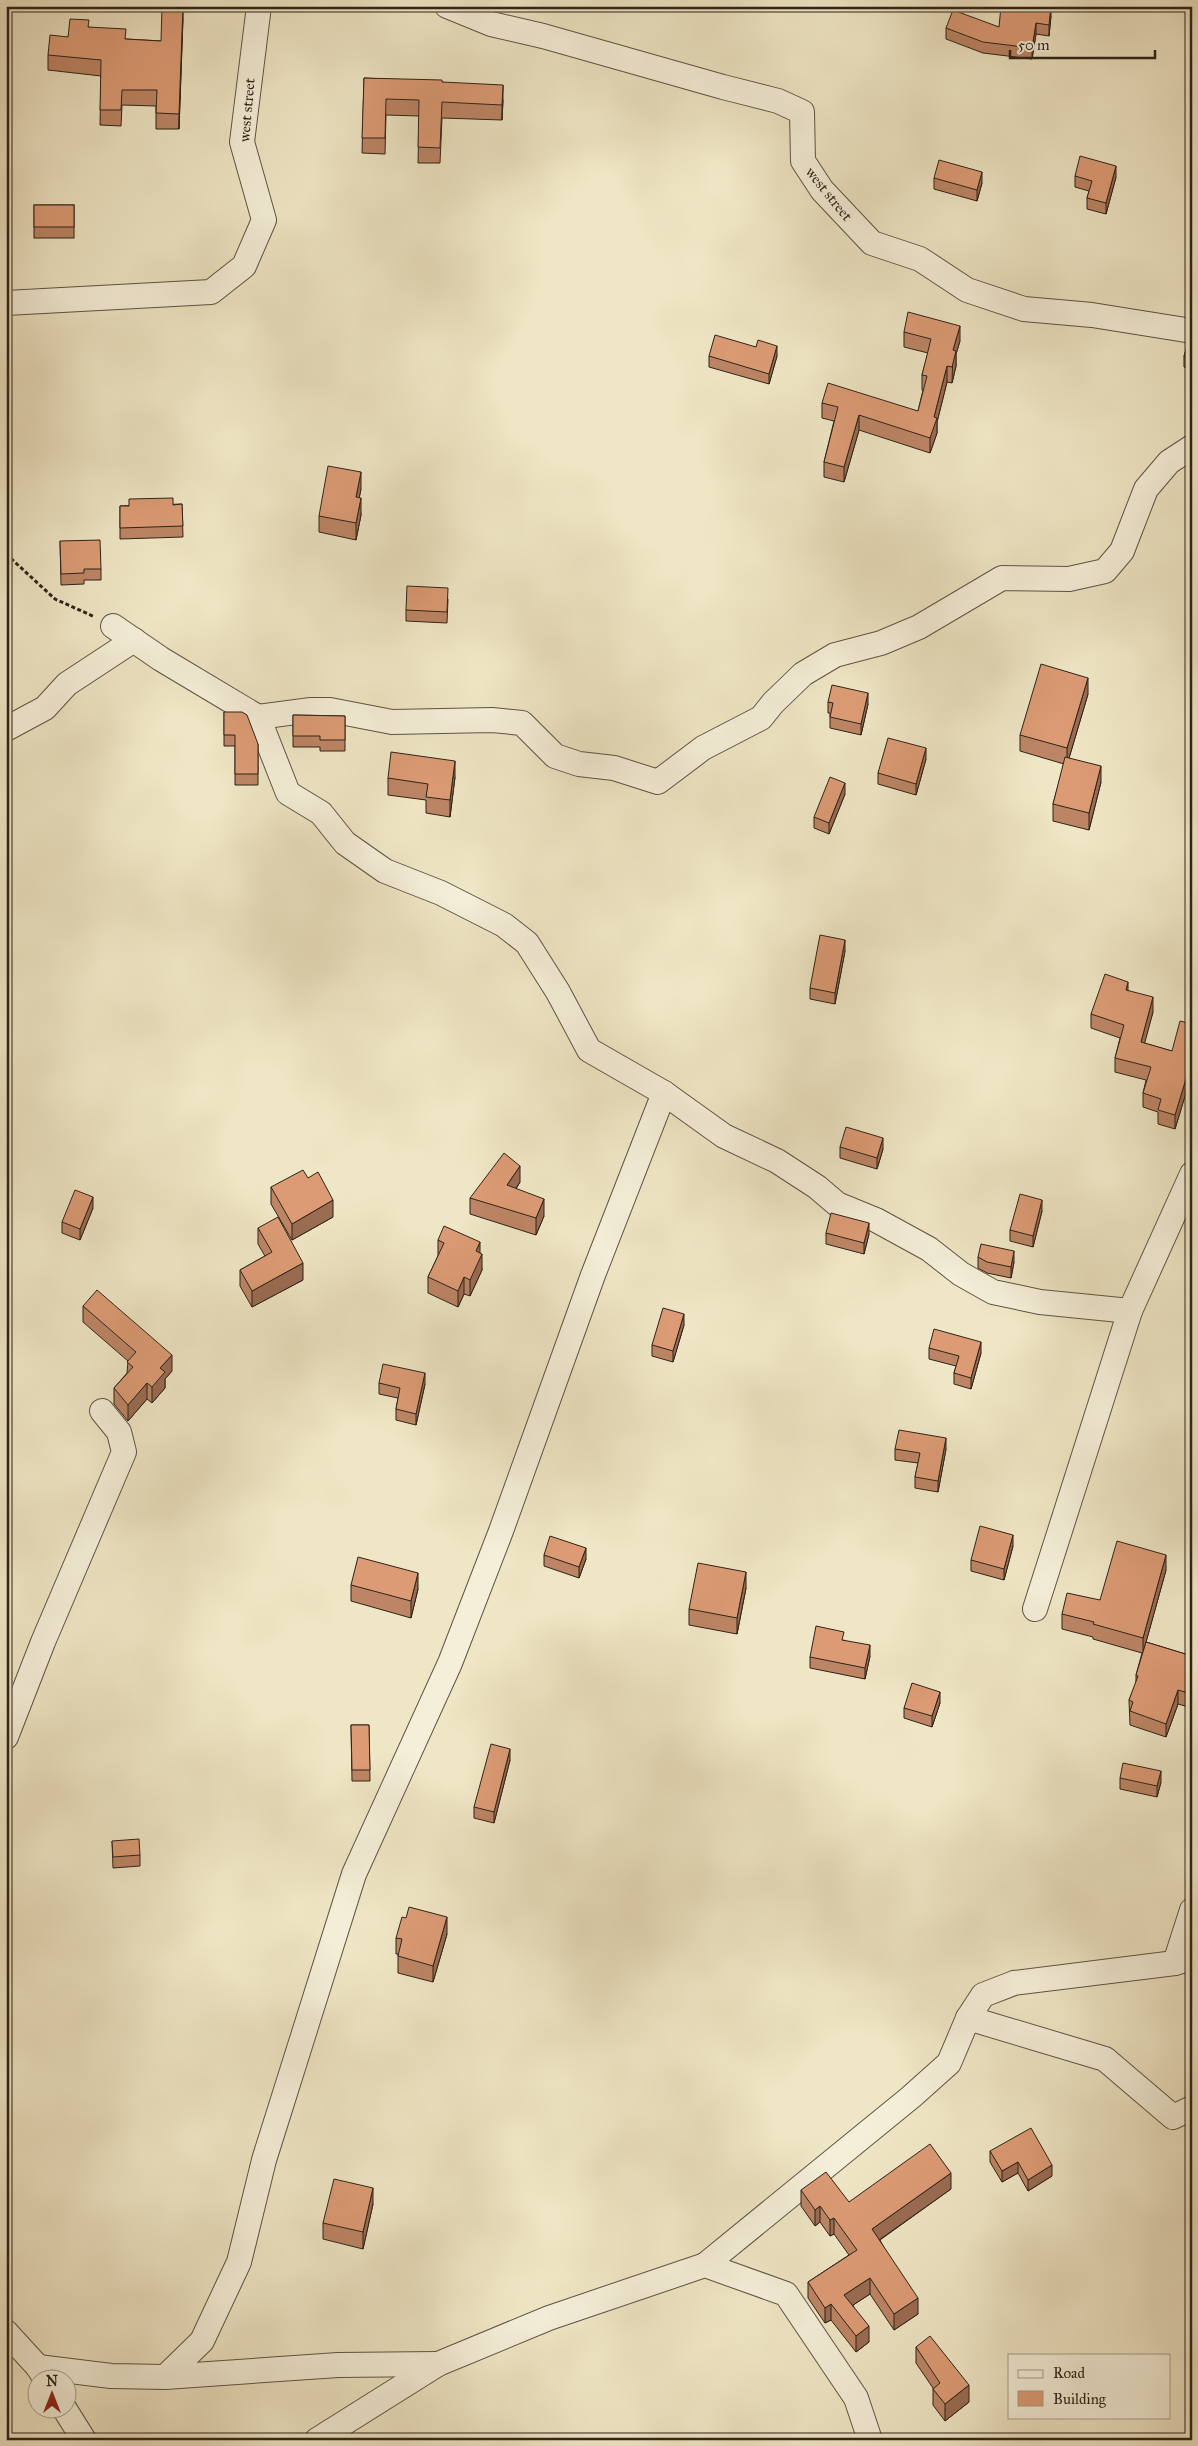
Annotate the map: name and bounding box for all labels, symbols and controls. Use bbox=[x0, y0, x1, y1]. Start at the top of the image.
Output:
scale bar bbox=[1010, 28, 1156, 60]
text: 50 m bbox=[1018, 36, 1050, 54]
street label: west street bbox=[235, 77, 259, 143]
street label: west street bbox=[802, 163, 857, 225]
legend bbox=[1008, 2354, 1170, 2418]
text: Road bbox=[1053, 2364, 1085, 2382]
north arrow bbox=[28, 2368, 78, 2418]
text: N bbox=[46, 2373, 58, 2390]
text: Building bbox=[1053, 2390, 1107, 2408]

